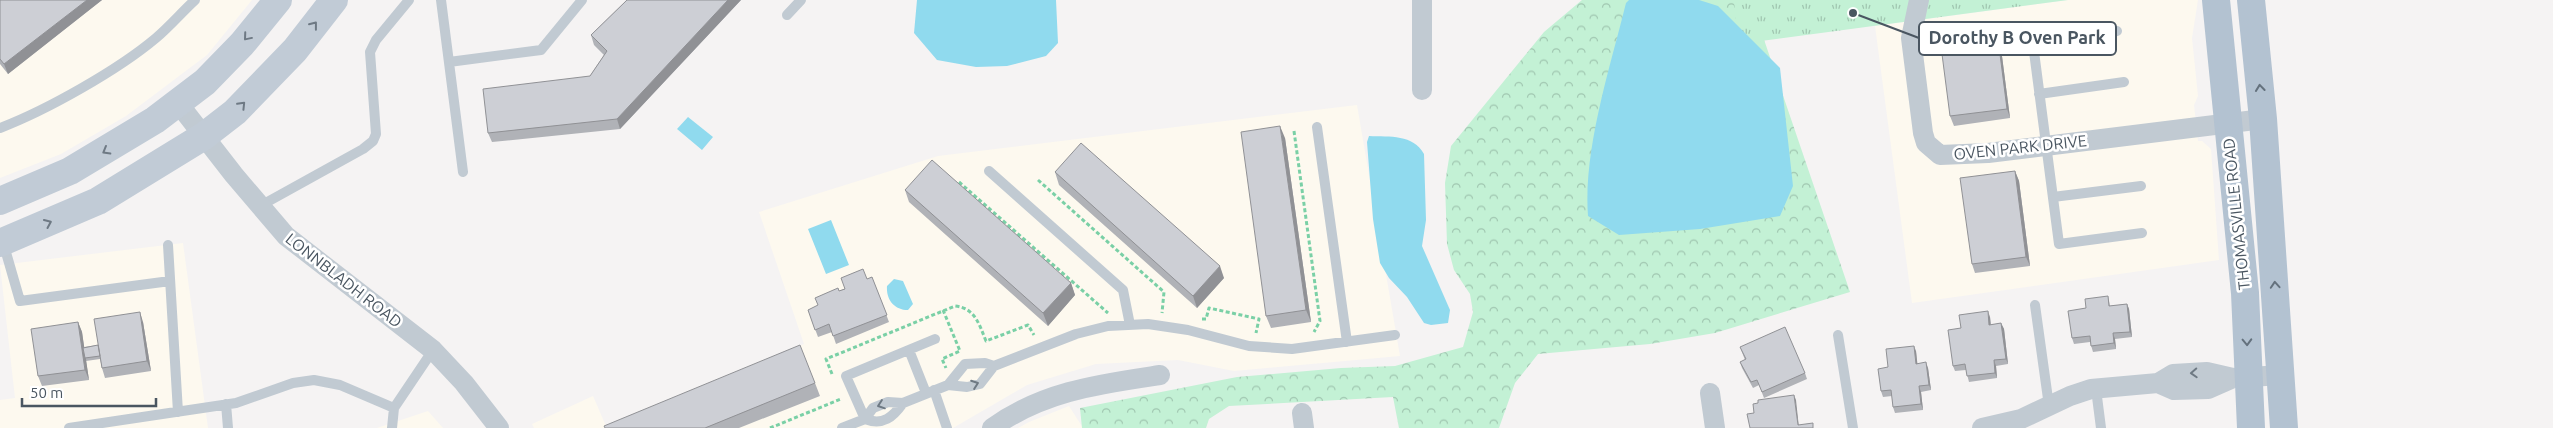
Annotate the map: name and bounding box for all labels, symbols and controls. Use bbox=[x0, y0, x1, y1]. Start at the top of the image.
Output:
one-way arrow bbox=[309, 22, 317, 31]
callout: Dorothy B Oven Park bbox=[1919, 22, 2116, 55]
text: Dorothy B Oven Park bbox=[1928, 27, 2106, 47]
one-way arrow bbox=[244, 32, 253, 41]
one-way arrow bbox=[2255, 84, 2266, 92]
one-way arrow bbox=[236, 102, 245, 111]
street label: OVEN PARK DRIVE bbox=[1953, 131, 2087, 163]
street label: THOMASVILLE ROAD bbox=[2219, 137, 2253, 291]
one-way arrow bbox=[102, 145, 111, 155]
one-way arrow bbox=[43, 219, 52, 230]
street label: LONNBLADH ROAD bbox=[282, 229, 406, 331]
one-way arrow bbox=[2270, 281, 2281, 289]
one-way arrow bbox=[2241, 338, 2252, 346]
one-way arrow bbox=[2190, 367, 2198, 378]
scale bar bbox=[22, 376, 156, 408]
one-way arrow bbox=[970, 380, 979, 390]
text: 50 m bbox=[30, 384, 63, 401]
one-way arrow bbox=[878, 399, 886, 409]

